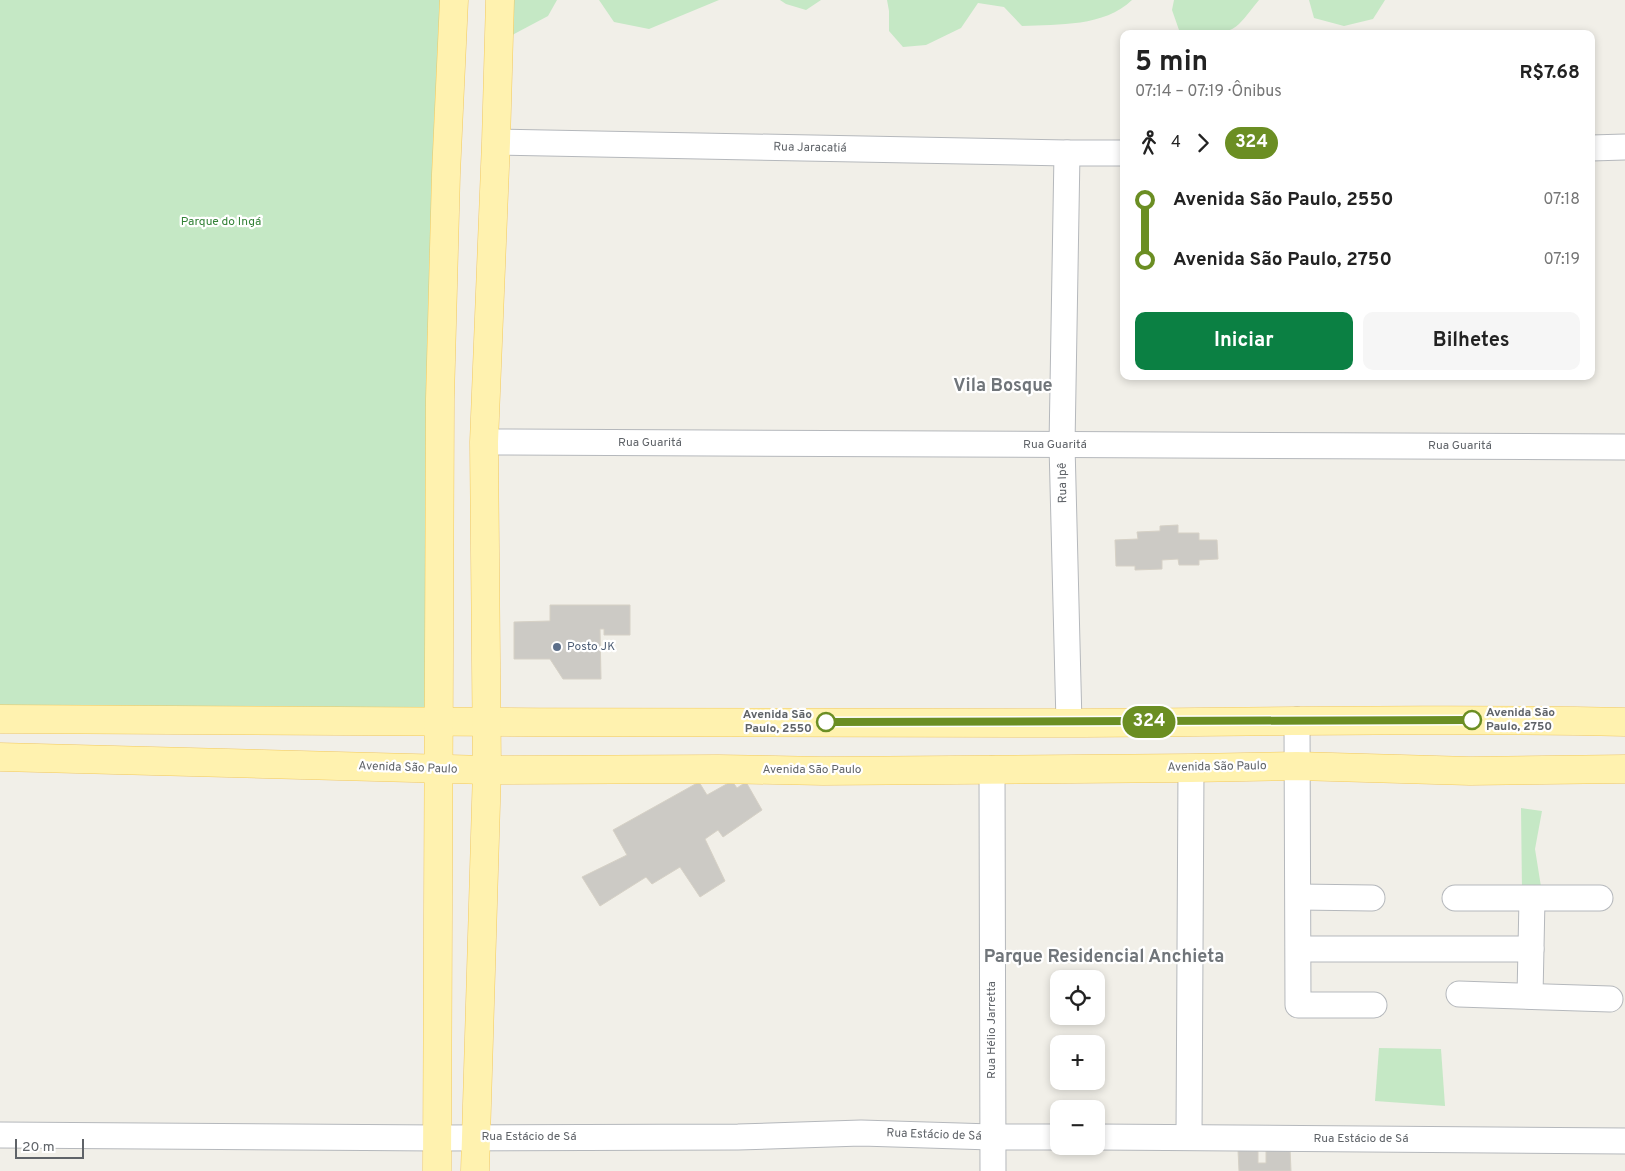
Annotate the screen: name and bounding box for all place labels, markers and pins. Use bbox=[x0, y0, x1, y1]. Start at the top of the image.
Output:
place label: Posto JK bbox=[567, 639, 615, 655]
marker: Posto JK bbox=[551, 641, 563, 653]
place label: Avenida São Paulo, 2750 bbox=[1486, 705, 1555, 735]
place label: Avenida São Paulo, 2550 bbox=[743, 707, 812, 737]
marker: Avenida São Paulo, 2750 bbox=[1462, 710, 1482, 730]
marker: Avenida São Paulo, 2550 bbox=[816, 712, 836, 732]

